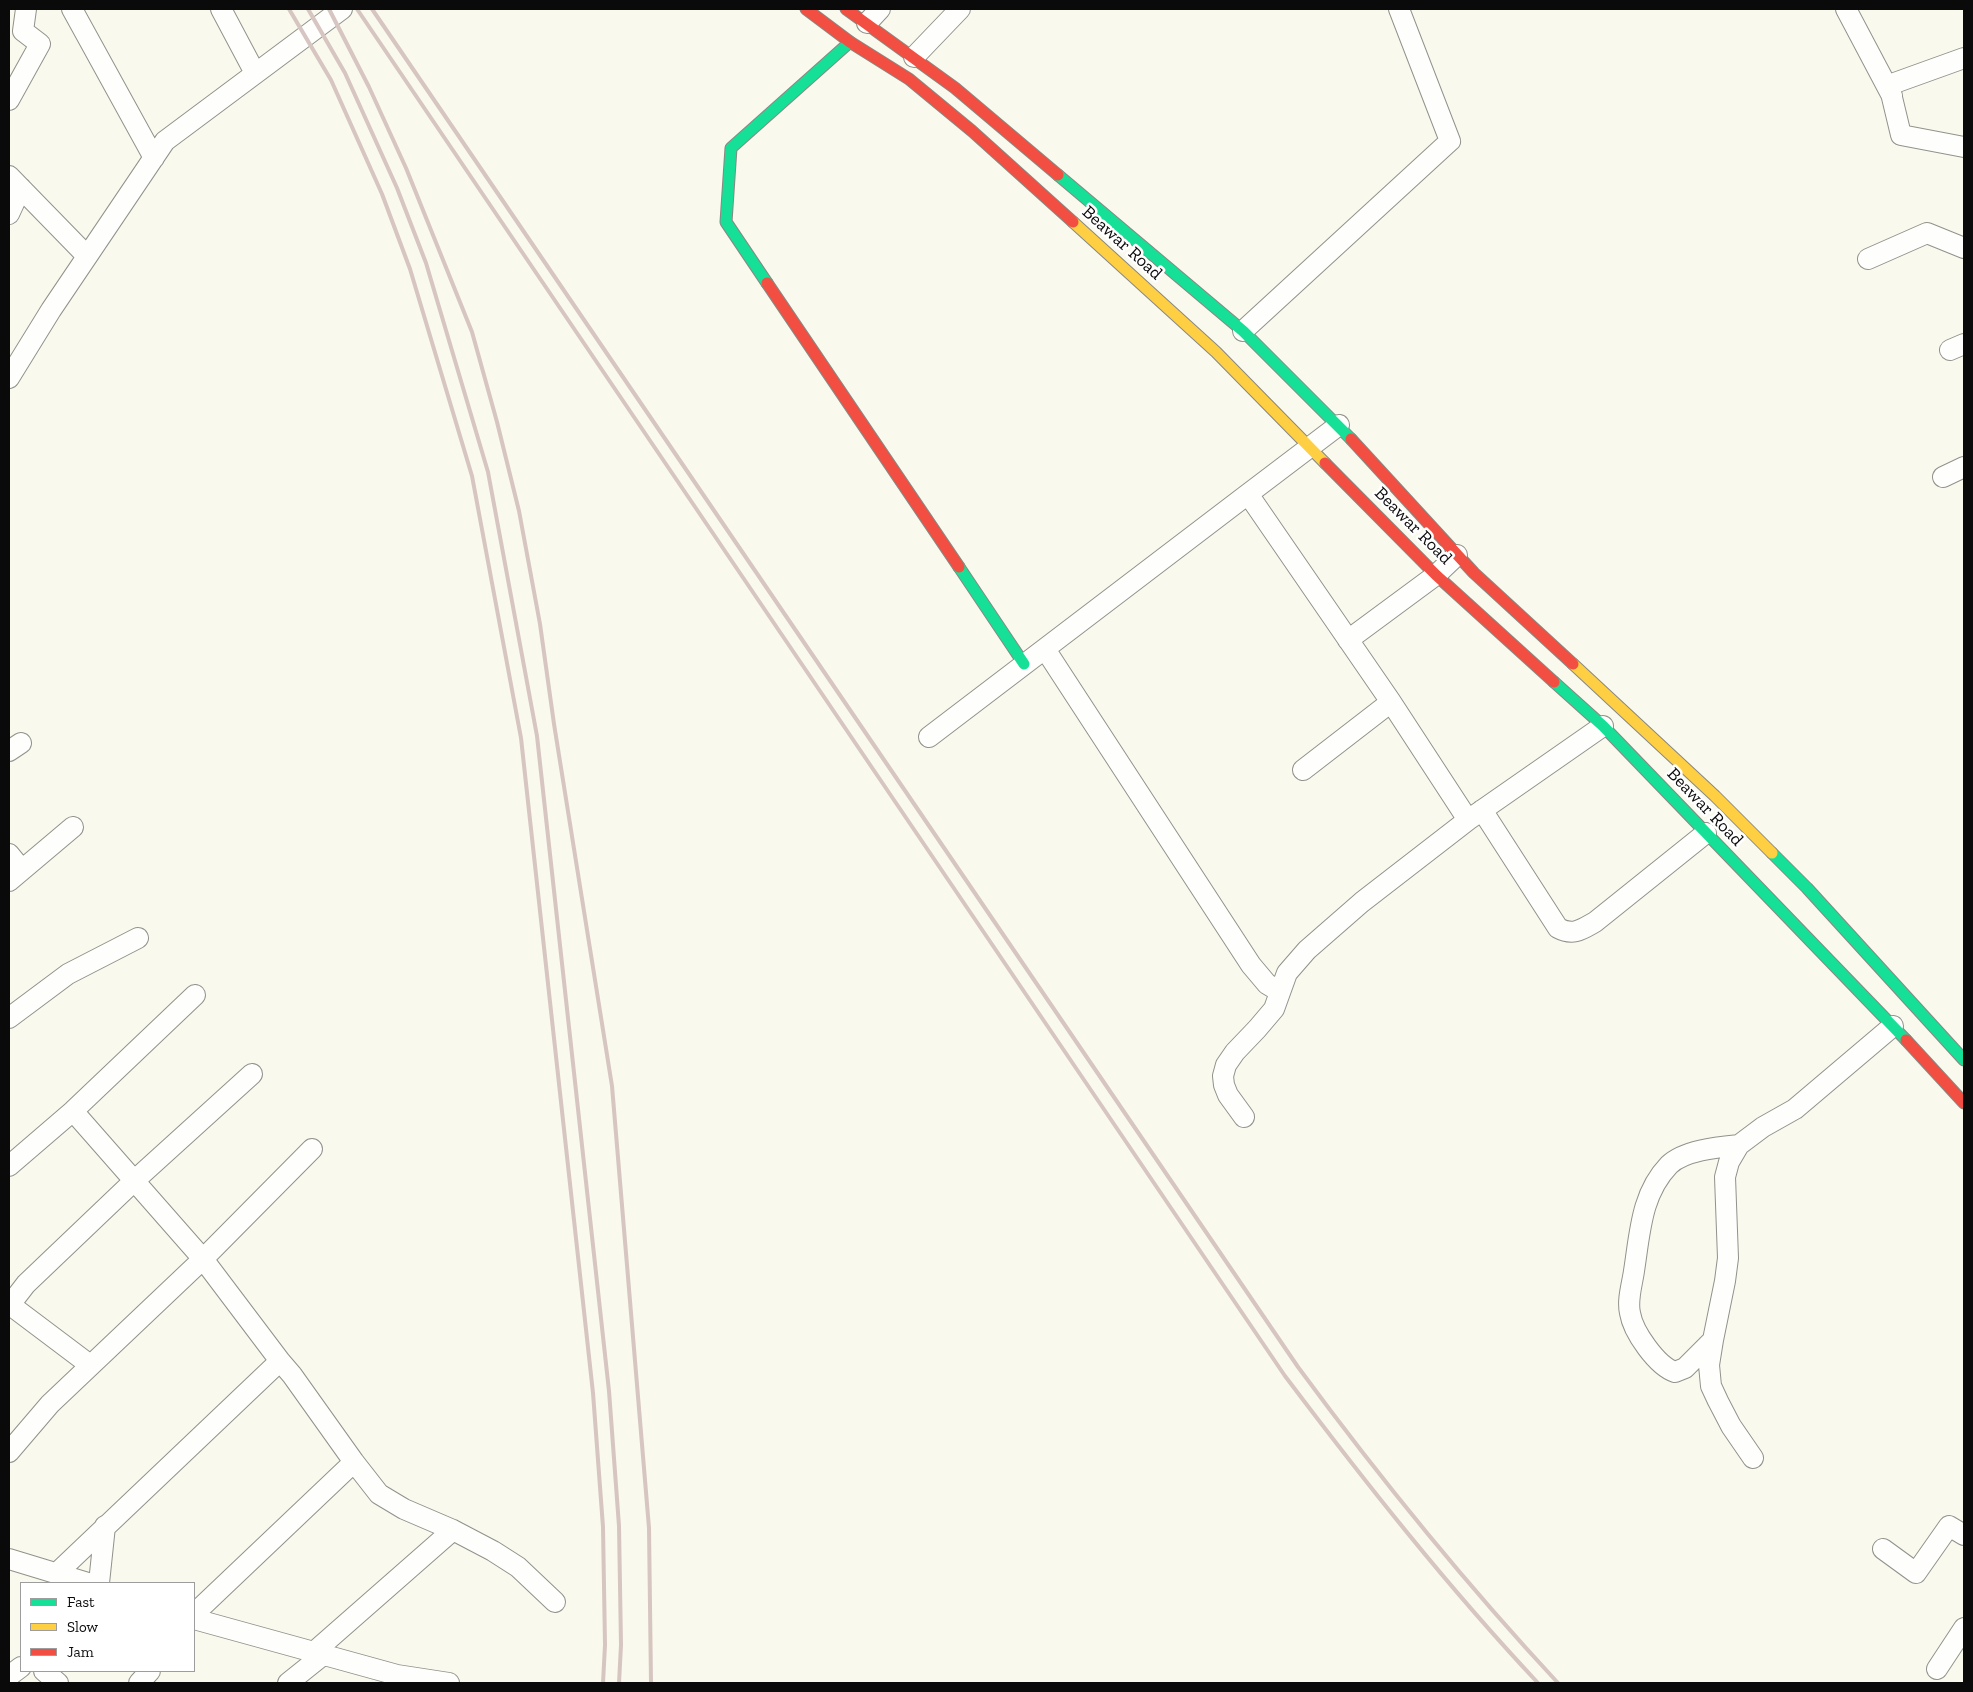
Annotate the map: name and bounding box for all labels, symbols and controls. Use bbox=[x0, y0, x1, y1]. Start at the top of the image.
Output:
street label: Beawar Road bbox=[1077, 201, 1167, 285]
street label: Beawar Road bbox=[1370, 483, 1456, 569]
street label: Beawar Road bbox=[1662, 763, 1748, 851]
legend bbox=[20, 1582, 195, 1672]
text: Fast bbox=[67, 1593, 95, 1611]
text: Slow bbox=[67, 1618, 98, 1636]
text: Jam bbox=[67, 1643, 94, 1661]

